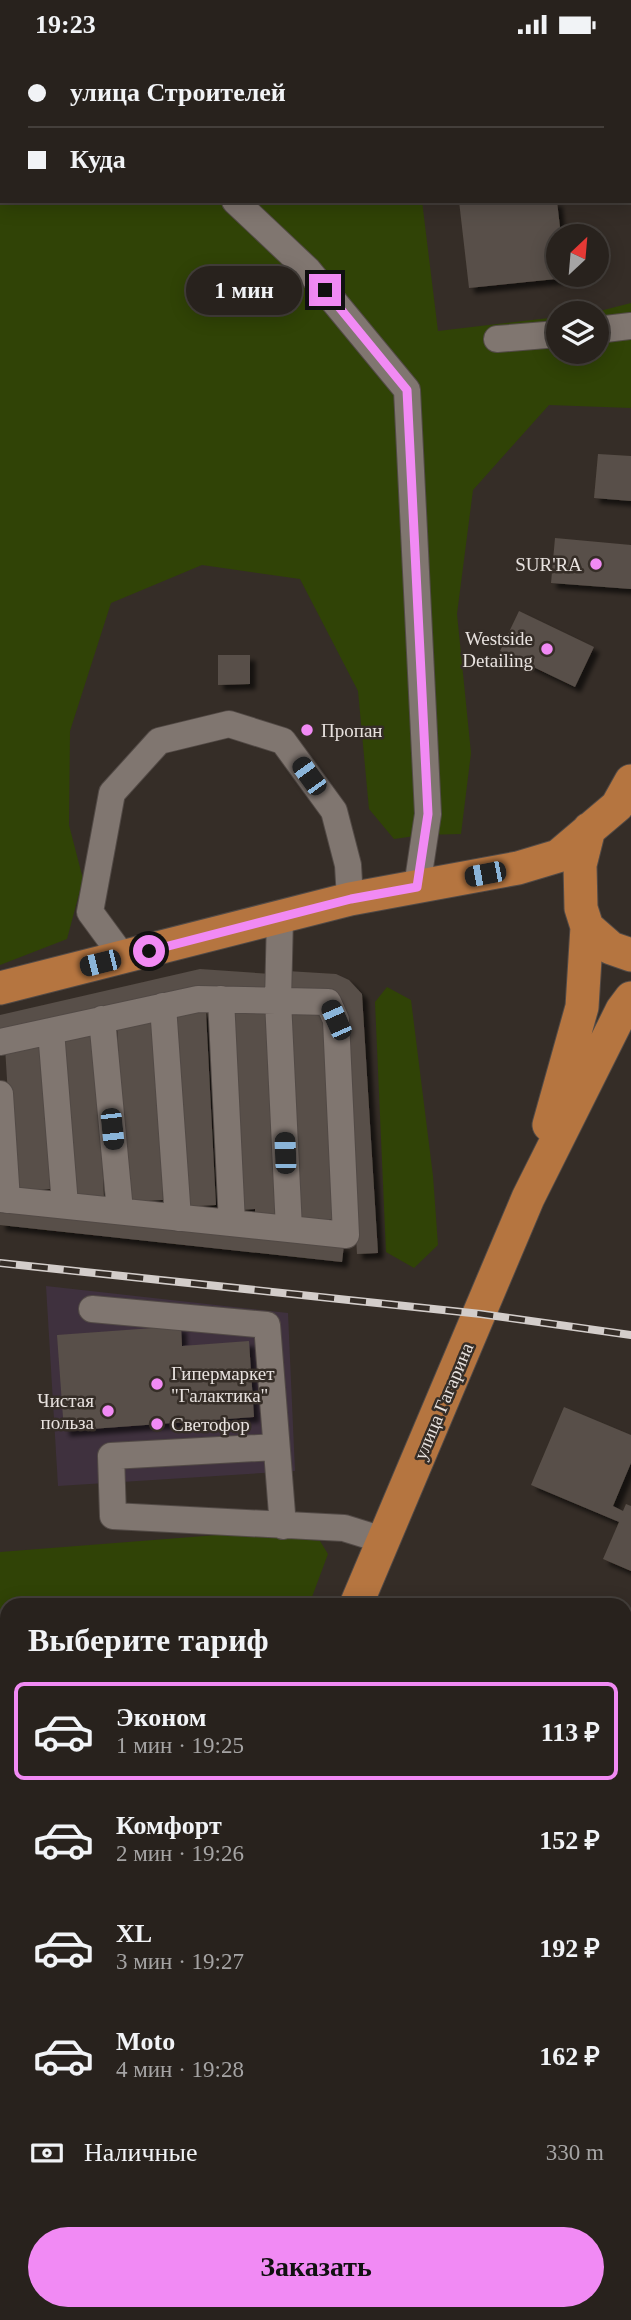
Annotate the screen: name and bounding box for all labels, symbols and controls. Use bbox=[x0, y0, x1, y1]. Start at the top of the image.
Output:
text: 19:23 bbox=[35, 10, 96, 39]
text: улица Строителей bbox=[70, 78, 286, 107]
text: Куда bbox=[70, 145, 126, 174]
north arrow bbox=[546, 224, 609, 287]
map controls bbox=[546, 224, 609, 364]
callout: 1 мин bbox=[185, 265, 300, 315]
route end bbox=[309, 274, 341, 306]
text: 1 мин bbox=[214, 278, 274, 303]
button: layers bbox=[546, 301, 609, 364]
place label: SUR'RA bbox=[515, 554, 582, 575]
marker: SUR'RA bbox=[588, 556, 604, 572]
place label: Westside Detailing bbox=[462, 628, 533, 671]
marker: Westside Detailing bbox=[539, 641, 555, 657]
place label: Пропан bbox=[321, 720, 383, 741]
marker: Пропан bbox=[299, 722, 315, 738]
car bbox=[289, 753, 330, 799]
car bbox=[463, 860, 508, 888]
route start bbox=[133, 935, 165, 967]
car bbox=[78, 948, 123, 978]
car bbox=[318, 997, 355, 1043]
car bbox=[100, 1107, 125, 1151]
car bbox=[274, 1132, 297, 1174]
street label: улица Гагарина bbox=[409, 1339, 478, 1463]
place label: Гипермаркет "Галактика" bbox=[171, 1363, 275, 1406]
marker: Гипермаркет "Галактика" bbox=[149, 1376, 165, 1392]
place label: Чистая польза bbox=[37, 1390, 95, 1433]
marker: Чистая польза bbox=[100, 1403, 116, 1419]
place label: Светофор bbox=[171, 1414, 250, 1435]
marker: Светофор bbox=[149, 1416, 165, 1432]
text: Выберите тариф bbox=[28, 1622, 269, 1658]
icon: car bbox=[32, 1700, 95, 1763]
text: Эконом bbox=[116, 1703, 206, 1732]
text: 113 ₽ bbox=[541, 1718, 600, 1747]
text: 1 мин · 19:25 bbox=[116, 1733, 244, 1758]
icon: car bbox=[32, 1808, 95, 1871]
text: Комфорт bbox=[116, 1811, 222, 1840]
text: 152 ₽ bbox=[539, 1826, 600, 1855]
text: 2 мин · 19:26 bbox=[116, 1841, 244, 1866]
icon: car bbox=[32, 1916, 95, 1979]
text: XL bbox=[116, 1919, 152, 1948]
text: 192 ₽ bbox=[539, 1934, 600, 1963]
text: 3 мин · 19:27 bbox=[116, 1949, 244, 1974]
icon: car bbox=[32, 2024, 95, 2087]
text: Moto bbox=[116, 2027, 175, 2056]
text: 162 ₽ bbox=[539, 2042, 600, 2071]
text: 4 мин · 19:28 bbox=[116, 2057, 244, 2082]
icon: cash bbox=[28, 2134, 66, 2172]
text: Наличные bbox=[84, 2138, 197, 2167]
text: 330 m bbox=[546, 2140, 604, 2165]
button: Заказать bbox=[28, 2227, 604, 2307]

